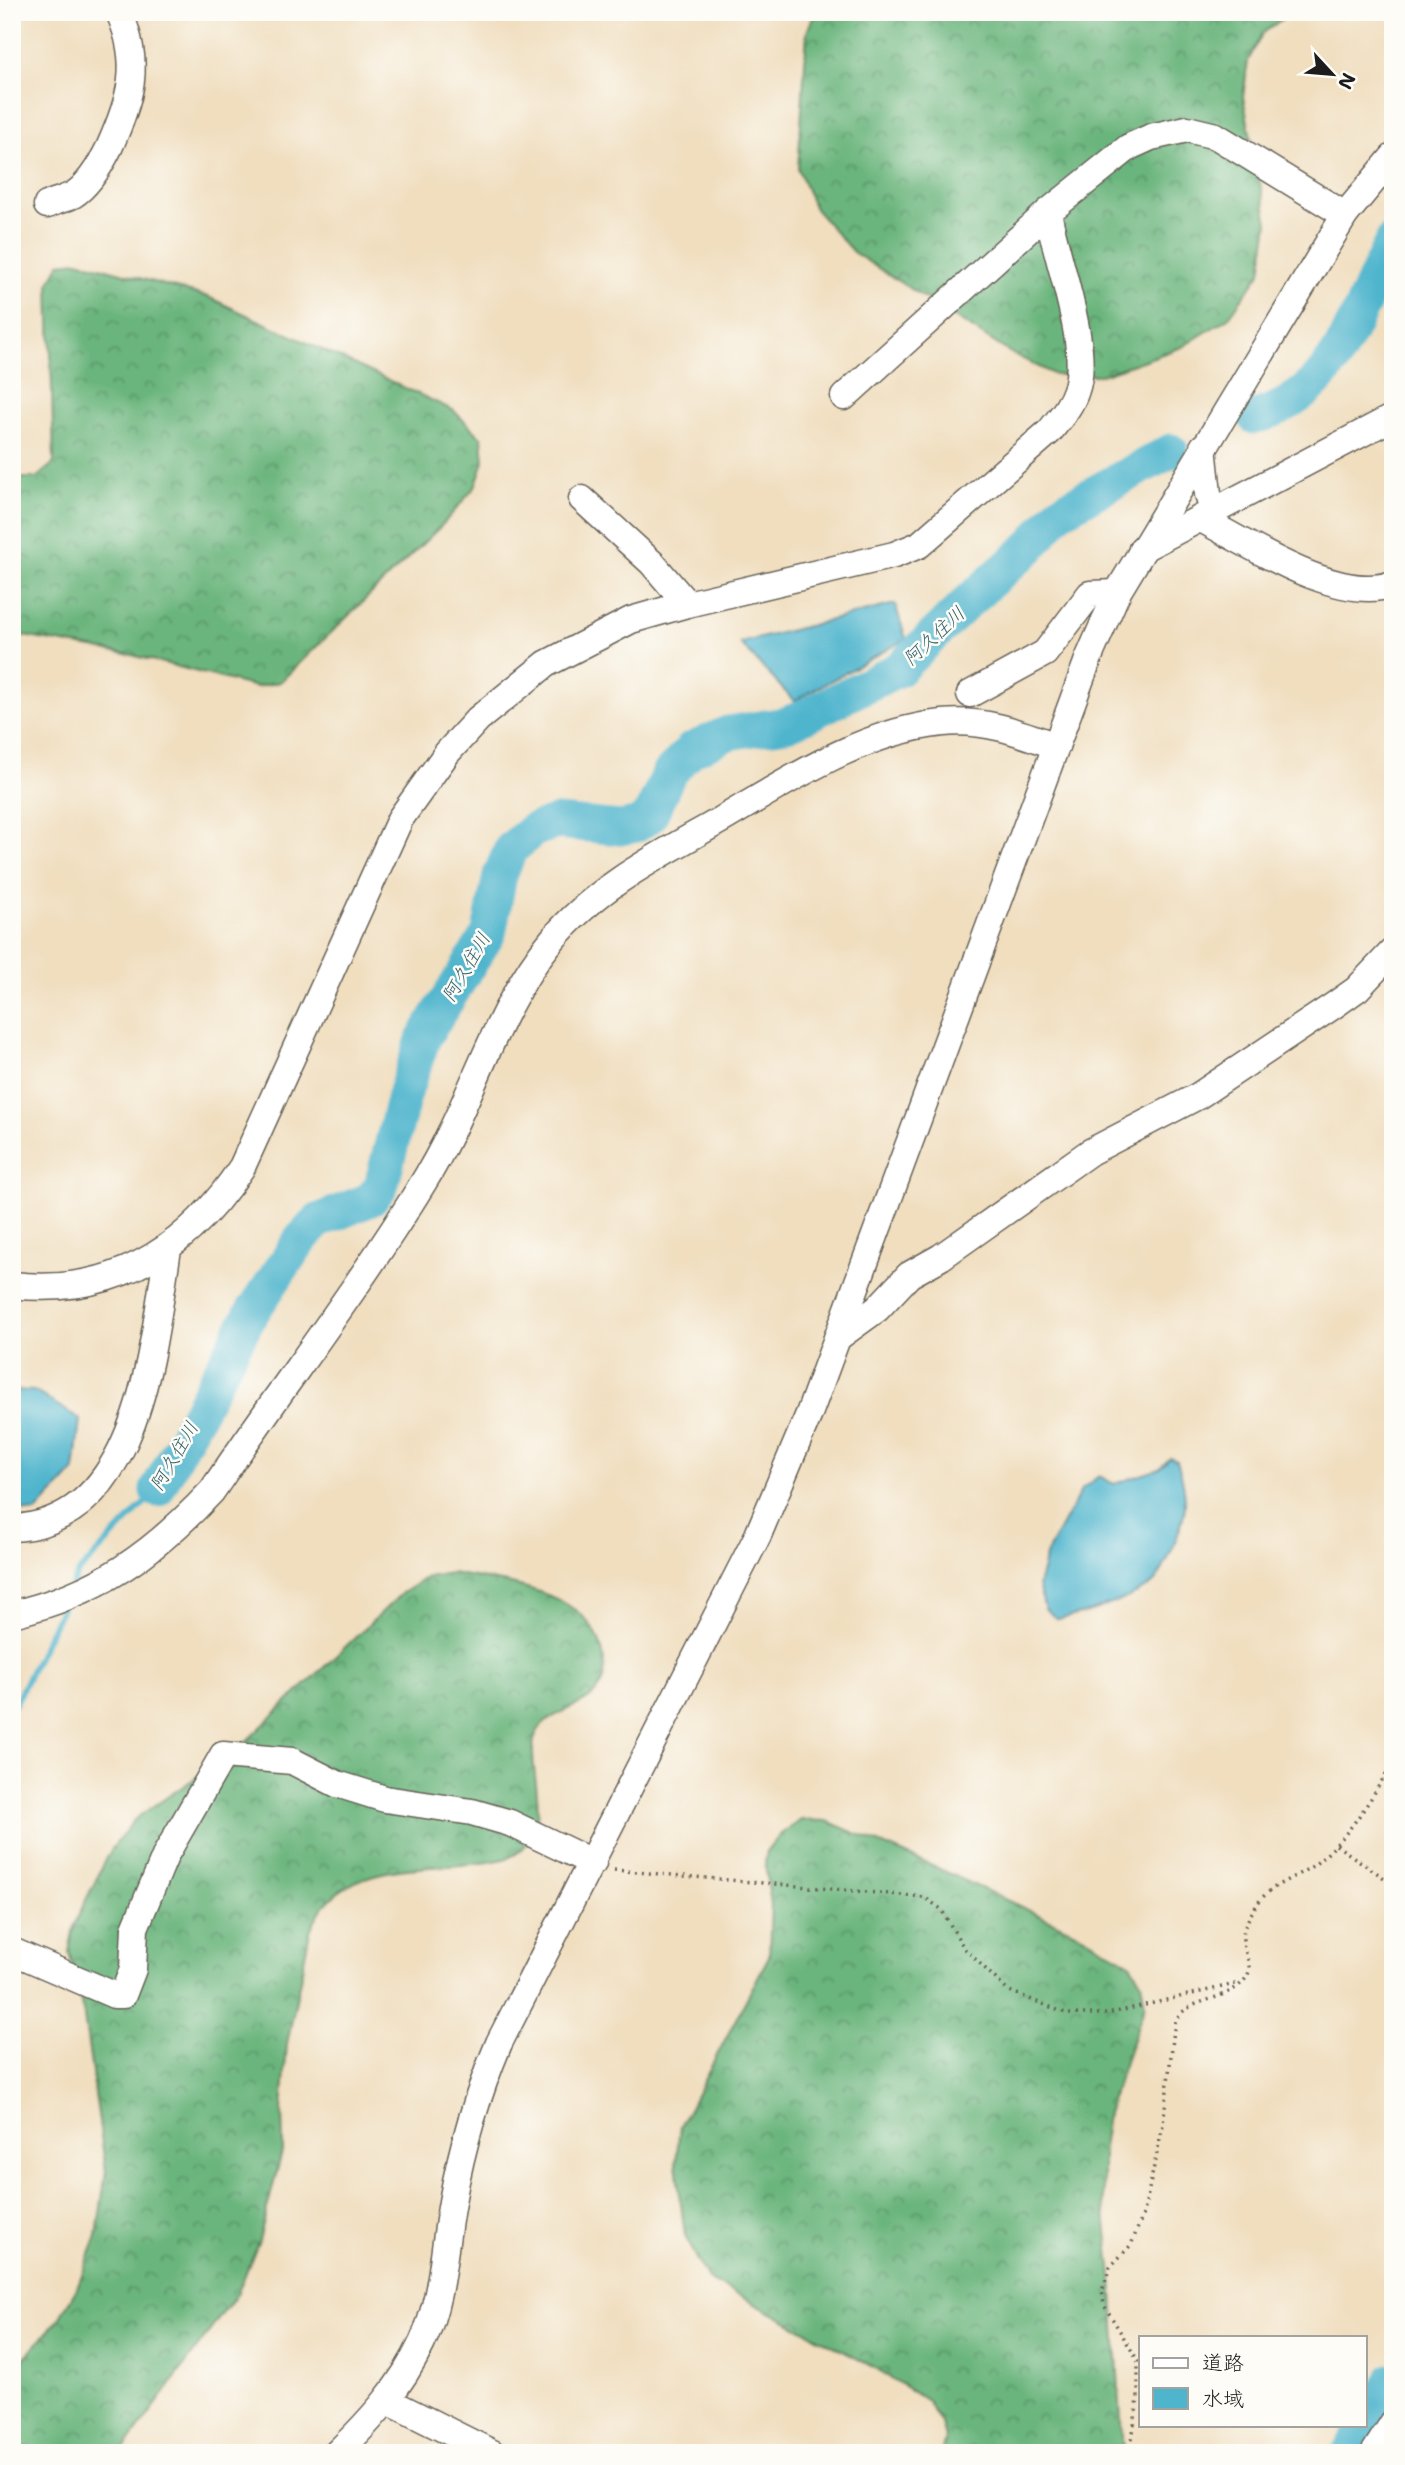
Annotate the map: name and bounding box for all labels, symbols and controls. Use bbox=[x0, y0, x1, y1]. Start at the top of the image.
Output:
north arrow bbox=[1296, 38, 1366, 108]
text: N bbox=[1332, 69, 1361, 93]
water label: 阿久住川 bbox=[898, 601, 970, 671]
water label: 阿久住川 bbox=[436, 928, 496, 1006]
water label: 阿久住川 bbox=[144, 1417, 204, 1495]
legend bbox=[1139, 2336, 1366, 2426]
text: 道路 bbox=[1202, 2349, 1244, 2377]
text: 水域 bbox=[1202, 2385, 1244, 2413]

